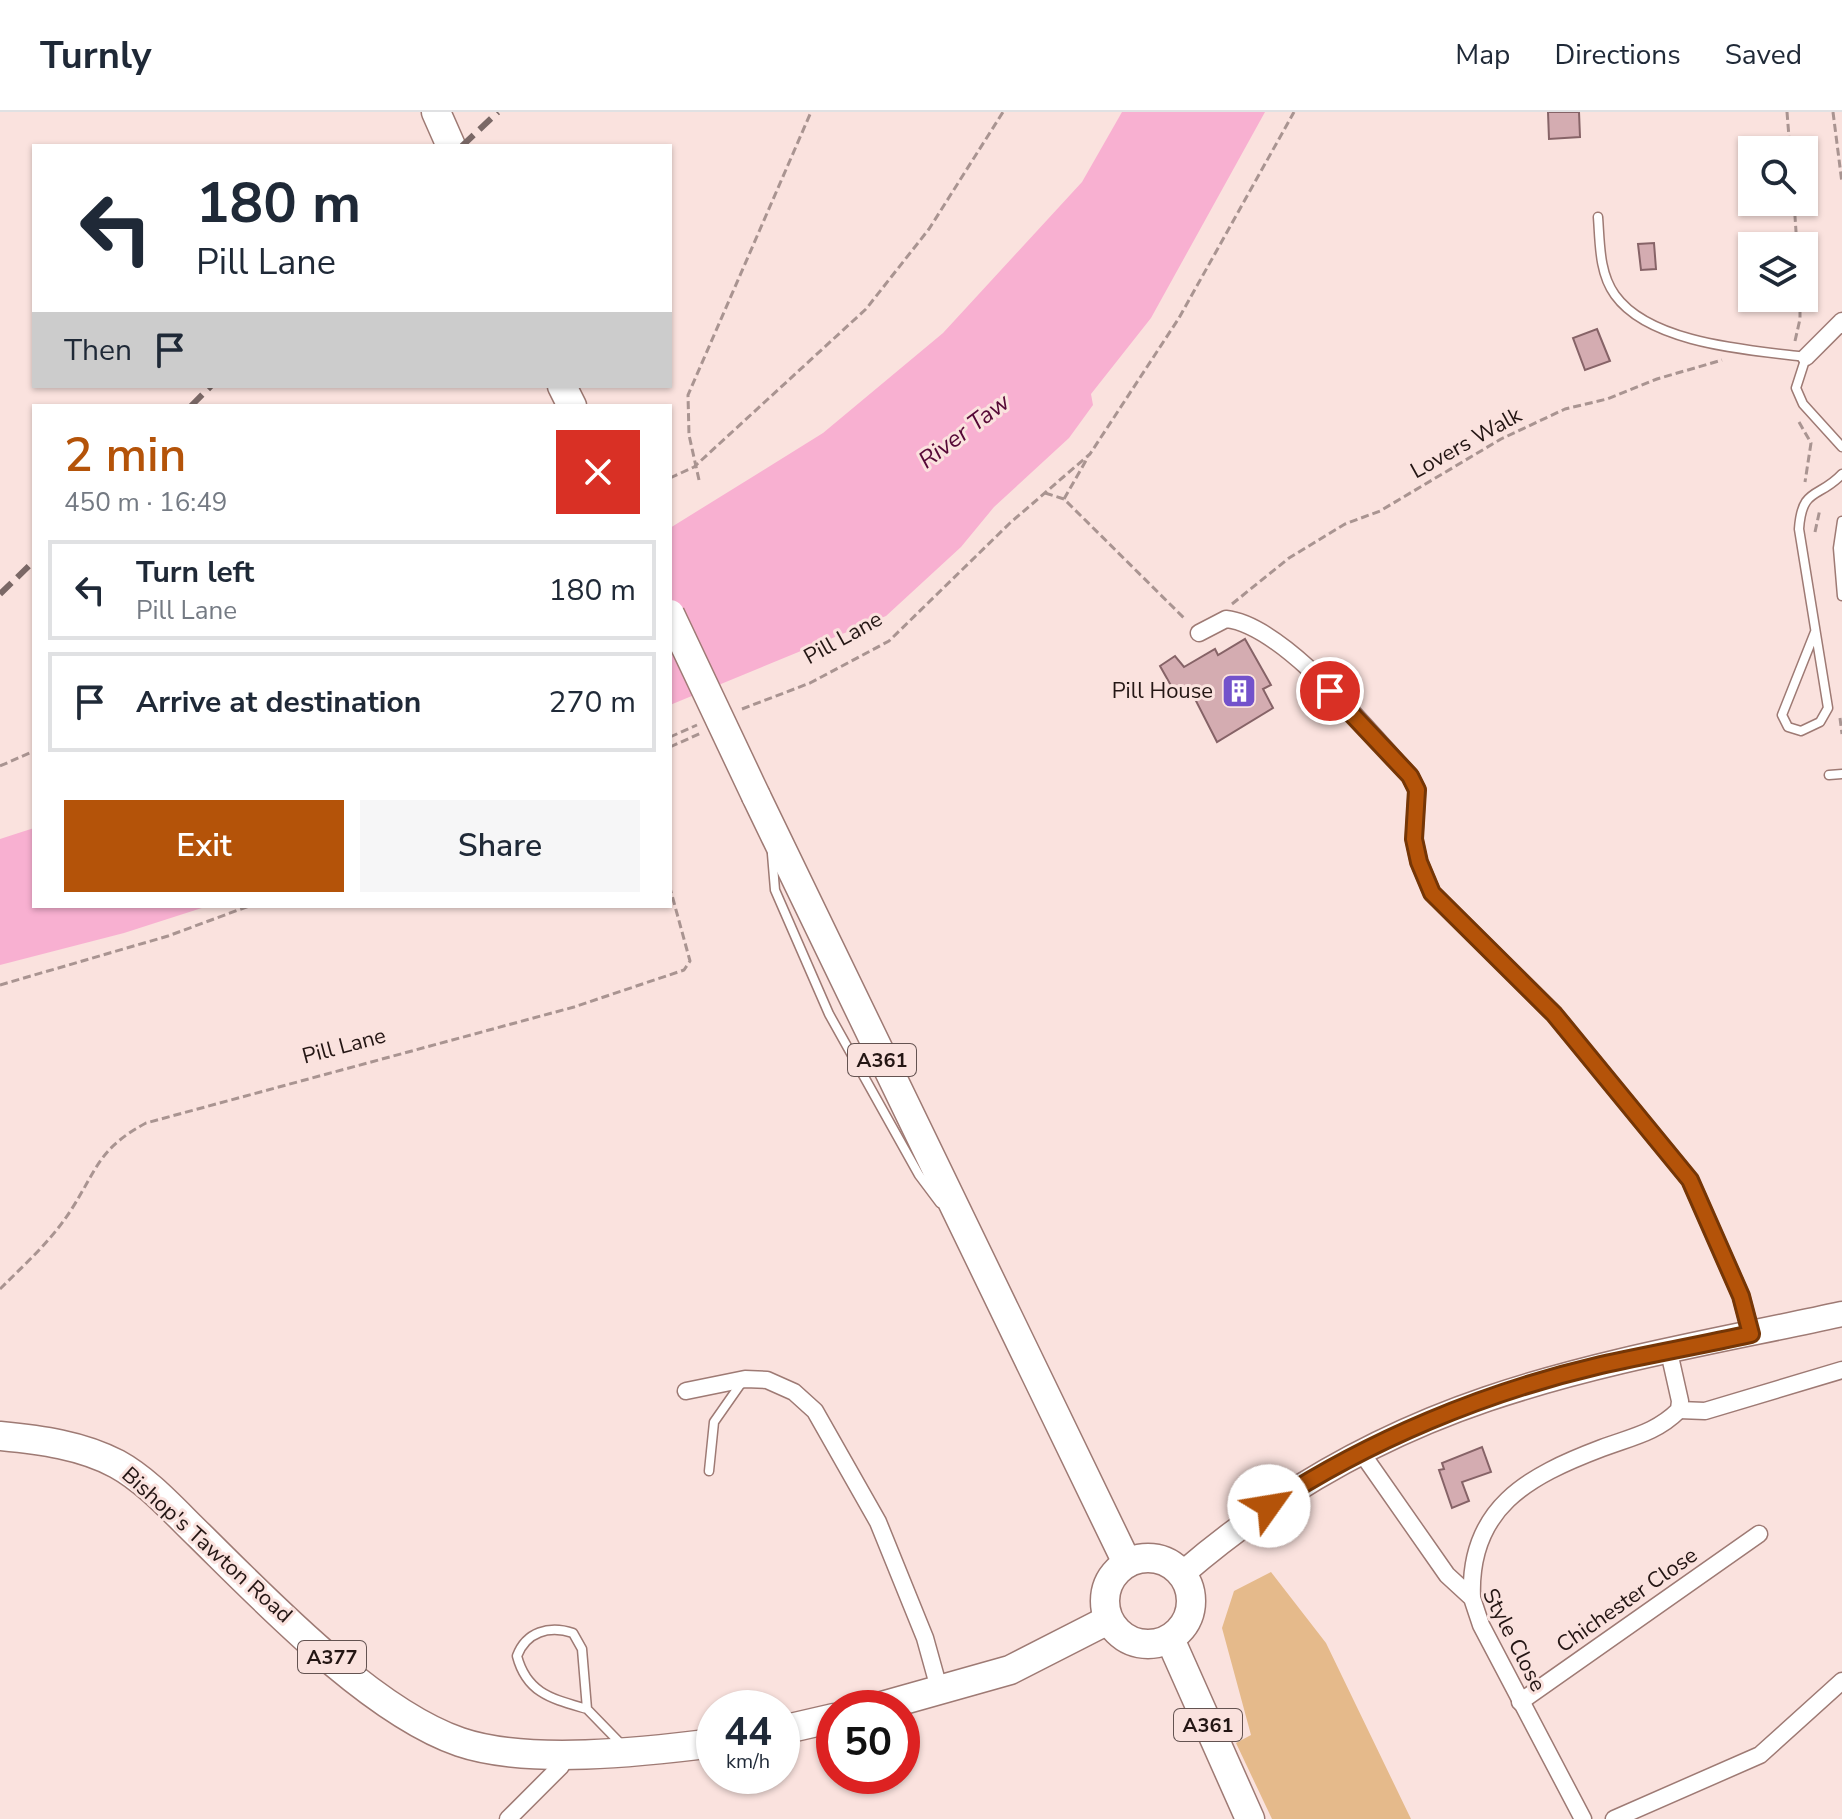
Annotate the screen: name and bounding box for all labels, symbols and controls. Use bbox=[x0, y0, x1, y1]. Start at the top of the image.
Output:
text: Turnly bbox=[40, 30, 152, 81]
text: Map bbox=[1455, 36, 1510, 74]
text: Directions bbox=[1554, 36, 1681, 74]
text: Saved bbox=[1725, 36, 1802, 74]
map controls bbox=[1738, 136, 1818, 312]
button: search bbox=[1738, 136, 1818, 216]
text: 180 m bbox=[196, 165, 361, 242]
icon: left bbox=[64, 176, 168, 280]
button: layers bbox=[1738, 232, 1818, 312]
text: Pill Lane bbox=[196, 238, 336, 287]
icon: arrive bbox=[148, 328, 192, 372]
text: Then bbox=[64, 330, 132, 371]
water label: River Taw bbox=[912, 386, 1017, 476]
street label: Lovers Walk bbox=[1405, 400, 1528, 486]
text: 2 min bbox=[64, 422, 186, 488]
button: close bbox=[556, 430, 640, 514]
text: 450 m · 16:49 bbox=[64, 485, 227, 520]
text: Turn left bbox=[136, 552, 254, 593]
icon: left bbox=[68, 568, 112, 612]
text: 180 m bbox=[549, 570, 636, 611]
text: Pill Lane bbox=[136, 593, 237, 628]
street label: Pill Lane bbox=[798, 604, 888, 672]
pin bbox=[1296, 657, 1364, 725]
icon: arrive bbox=[1308, 669, 1352, 713]
building icon: Pill House bbox=[1220, 672, 1258, 710]
place label: Pill House bbox=[1112, 676, 1213, 706]
icon: arrive bbox=[68, 680, 112, 724]
text: Arrive at destination bbox=[136, 682, 421, 723]
text: 270 m bbox=[549, 682, 636, 723]
button: Exit bbox=[64, 800, 344, 892]
button: Share bbox=[360, 800, 640, 892]
street label: Pill Lane bbox=[299, 1020, 389, 1072]
road number: A361 bbox=[848, 1044, 916, 1076]
street label: Bishop's Tawton Road bbox=[115, 1460, 299, 1630]
position arrow bbox=[1227, 1464, 1311, 1548]
street label: Chichester Close bbox=[1550, 1540, 1704, 1660]
street label: Style Close bbox=[1475, 1583, 1553, 1697]
road number: A377 bbox=[298, 1641, 366, 1673]
speed limit sign: 50 bbox=[816, 1690, 920, 1794]
text: 44 bbox=[724, 1705, 772, 1759]
road number: A361 bbox=[1174, 1709, 1242, 1741]
text: km/h bbox=[726, 1748, 770, 1775]

